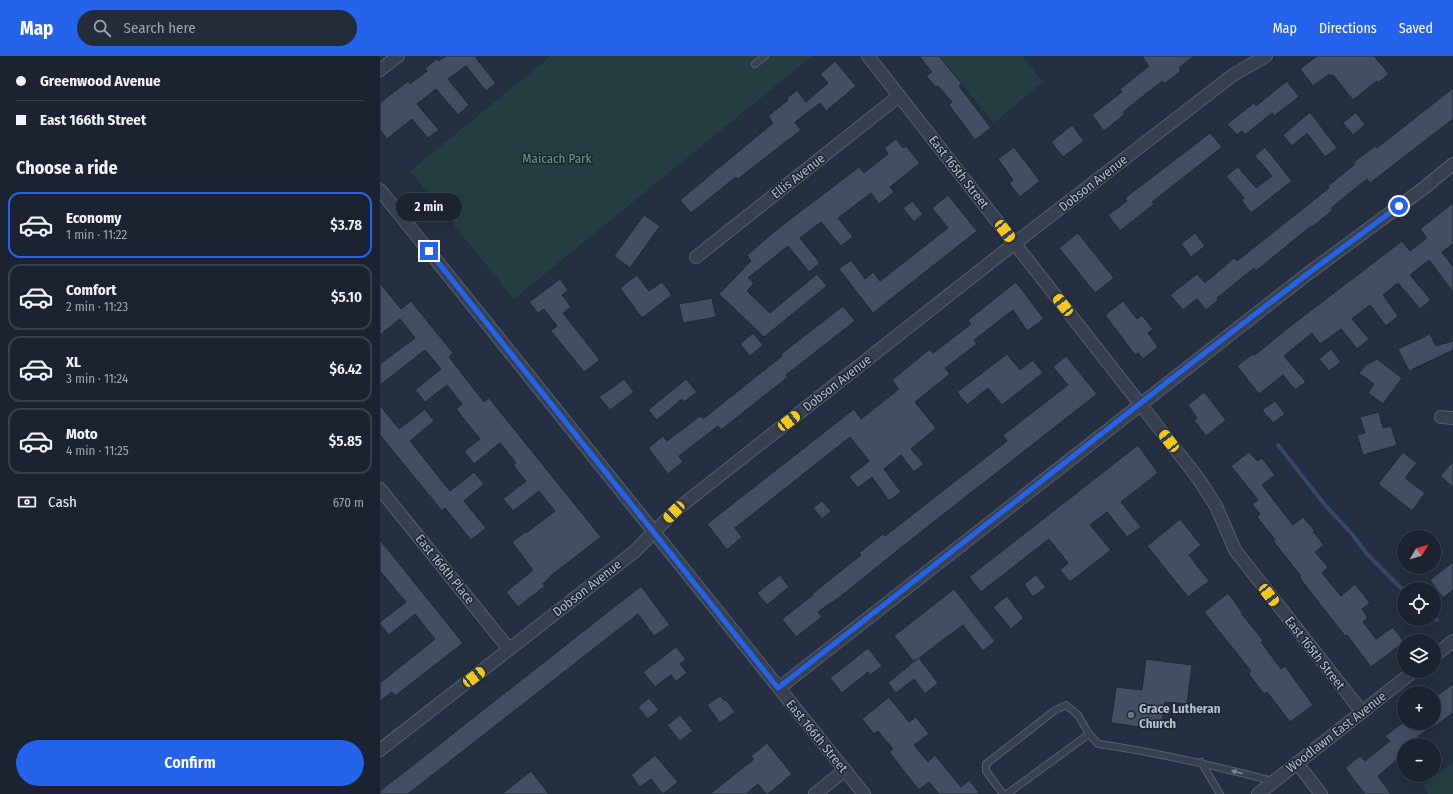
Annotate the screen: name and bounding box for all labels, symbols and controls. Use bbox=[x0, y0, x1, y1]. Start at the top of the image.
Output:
search box bbox=[77, 10, 357, 46]
text: Map bbox=[20, 17, 53, 40]
icon: search bbox=[91, 17, 113, 39]
text: Search here bbox=[123, 19, 196, 37]
text: Map bbox=[1273, 20, 1297, 37]
text: Directions bbox=[1319, 20, 1377, 37]
text: Saved bbox=[1399, 20, 1433, 37]
text: Greenwood Avenue bbox=[40, 72, 161, 90]
text: East 166th Street bbox=[40, 111, 146, 129]
street label: East 165th Street bbox=[926, 133, 993, 212]
street label: Ellis Avenue bbox=[768, 150, 828, 202]
park label: Maicach Park bbox=[522, 151, 593, 166]
street label: Dobson Avenue bbox=[1056, 152, 1130, 214]
text: Choose a ride bbox=[16, 157, 118, 179]
callout: 2 min bbox=[396, 193, 462, 221]
route start bbox=[1390, 197, 1408, 215]
text: 2 min bbox=[415, 199, 443, 214]
icon: car bbox=[18, 207, 54, 243]
text: Economy bbox=[66, 209, 121, 227]
text: $3.78 bbox=[330, 216, 362, 234]
car bbox=[993, 218, 1017, 244]
text: 1 min · 11:22 bbox=[66, 227, 127, 242]
route end bbox=[420, 242, 438, 260]
icon: car bbox=[18, 279, 54, 315]
text: Comfort bbox=[66, 281, 117, 299]
text: $5.10 bbox=[331, 288, 362, 306]
car bbox=[1051, 292, 1075, 318]
text: 2 min · 11:23 bbox=[66, 299, 128, 314]
icon: car bbox=[18, 351, 54, 387]
street label: Dobson Avenue bbox=[800, 352, 874, 414]
text: XL bbox=[66, 353, 81, 371]
text: $6.42 bbox=[329, 360, 362, 378]
text: 3 min · 11:24 bbox=[66, 371, 128, 386]
car bbox=[776, 409, 802, 433]
icon: car bbox=[18, 423, 54, 459]
text: Moto bbox=[66, 425, 98, 443]
car bbox=[1157, 428, 1181, 454]
text: $5.85 bbox=[329, 432, 362, 450]
text: 4 min · 11:25 bbox=[66, 443, 129, 458]
icon: cash bbox=[16, 491, 38, 513]
text: Cash bbox=[48, 493, 77, 511]
text: 670 m bbox=[333, 495, 364, 510]
car bbox=[661, 499, 687, 525]
north arrow bbox=[1397, 530, 1441, 574]
map controls bbox=[1397, 530, 1441, 782]
street label: East 166th Place bbox=[412, 531, 478, 607]
street label: Dobson Avenue bbox=[550, 557, 624, 619]
car bbox=[1257, 582, 1281, 608]
button: locate bbox=[1397, 582, 1441, 626]
street label: East 165th Street bbox=[1282, 614, 1349, 693]
button: layers bbox=[1397, 634, 1441, 678]
car bbox=[461, 665, 487, 689]
button: + bbox=[1397, 686, 1441, 730]
street label: Woodlawn East Avenue bbox=[1283, 688, 1389, 776]
street label: East 166th Street bbox=[783, 697, 851, 776]
place label: Grace Lutheran Church bbox=[1139, 701, 1221, 731]
marker: Grace Lutheran Church bbox=[1126, 710, 1136, 720]
button: − bbox=[1397, 738, 1441, 782]
button: Confirm bbox=[16, 740, 364, 786]
one-way arrow bbox=[1231, 768, 1244, 774]

